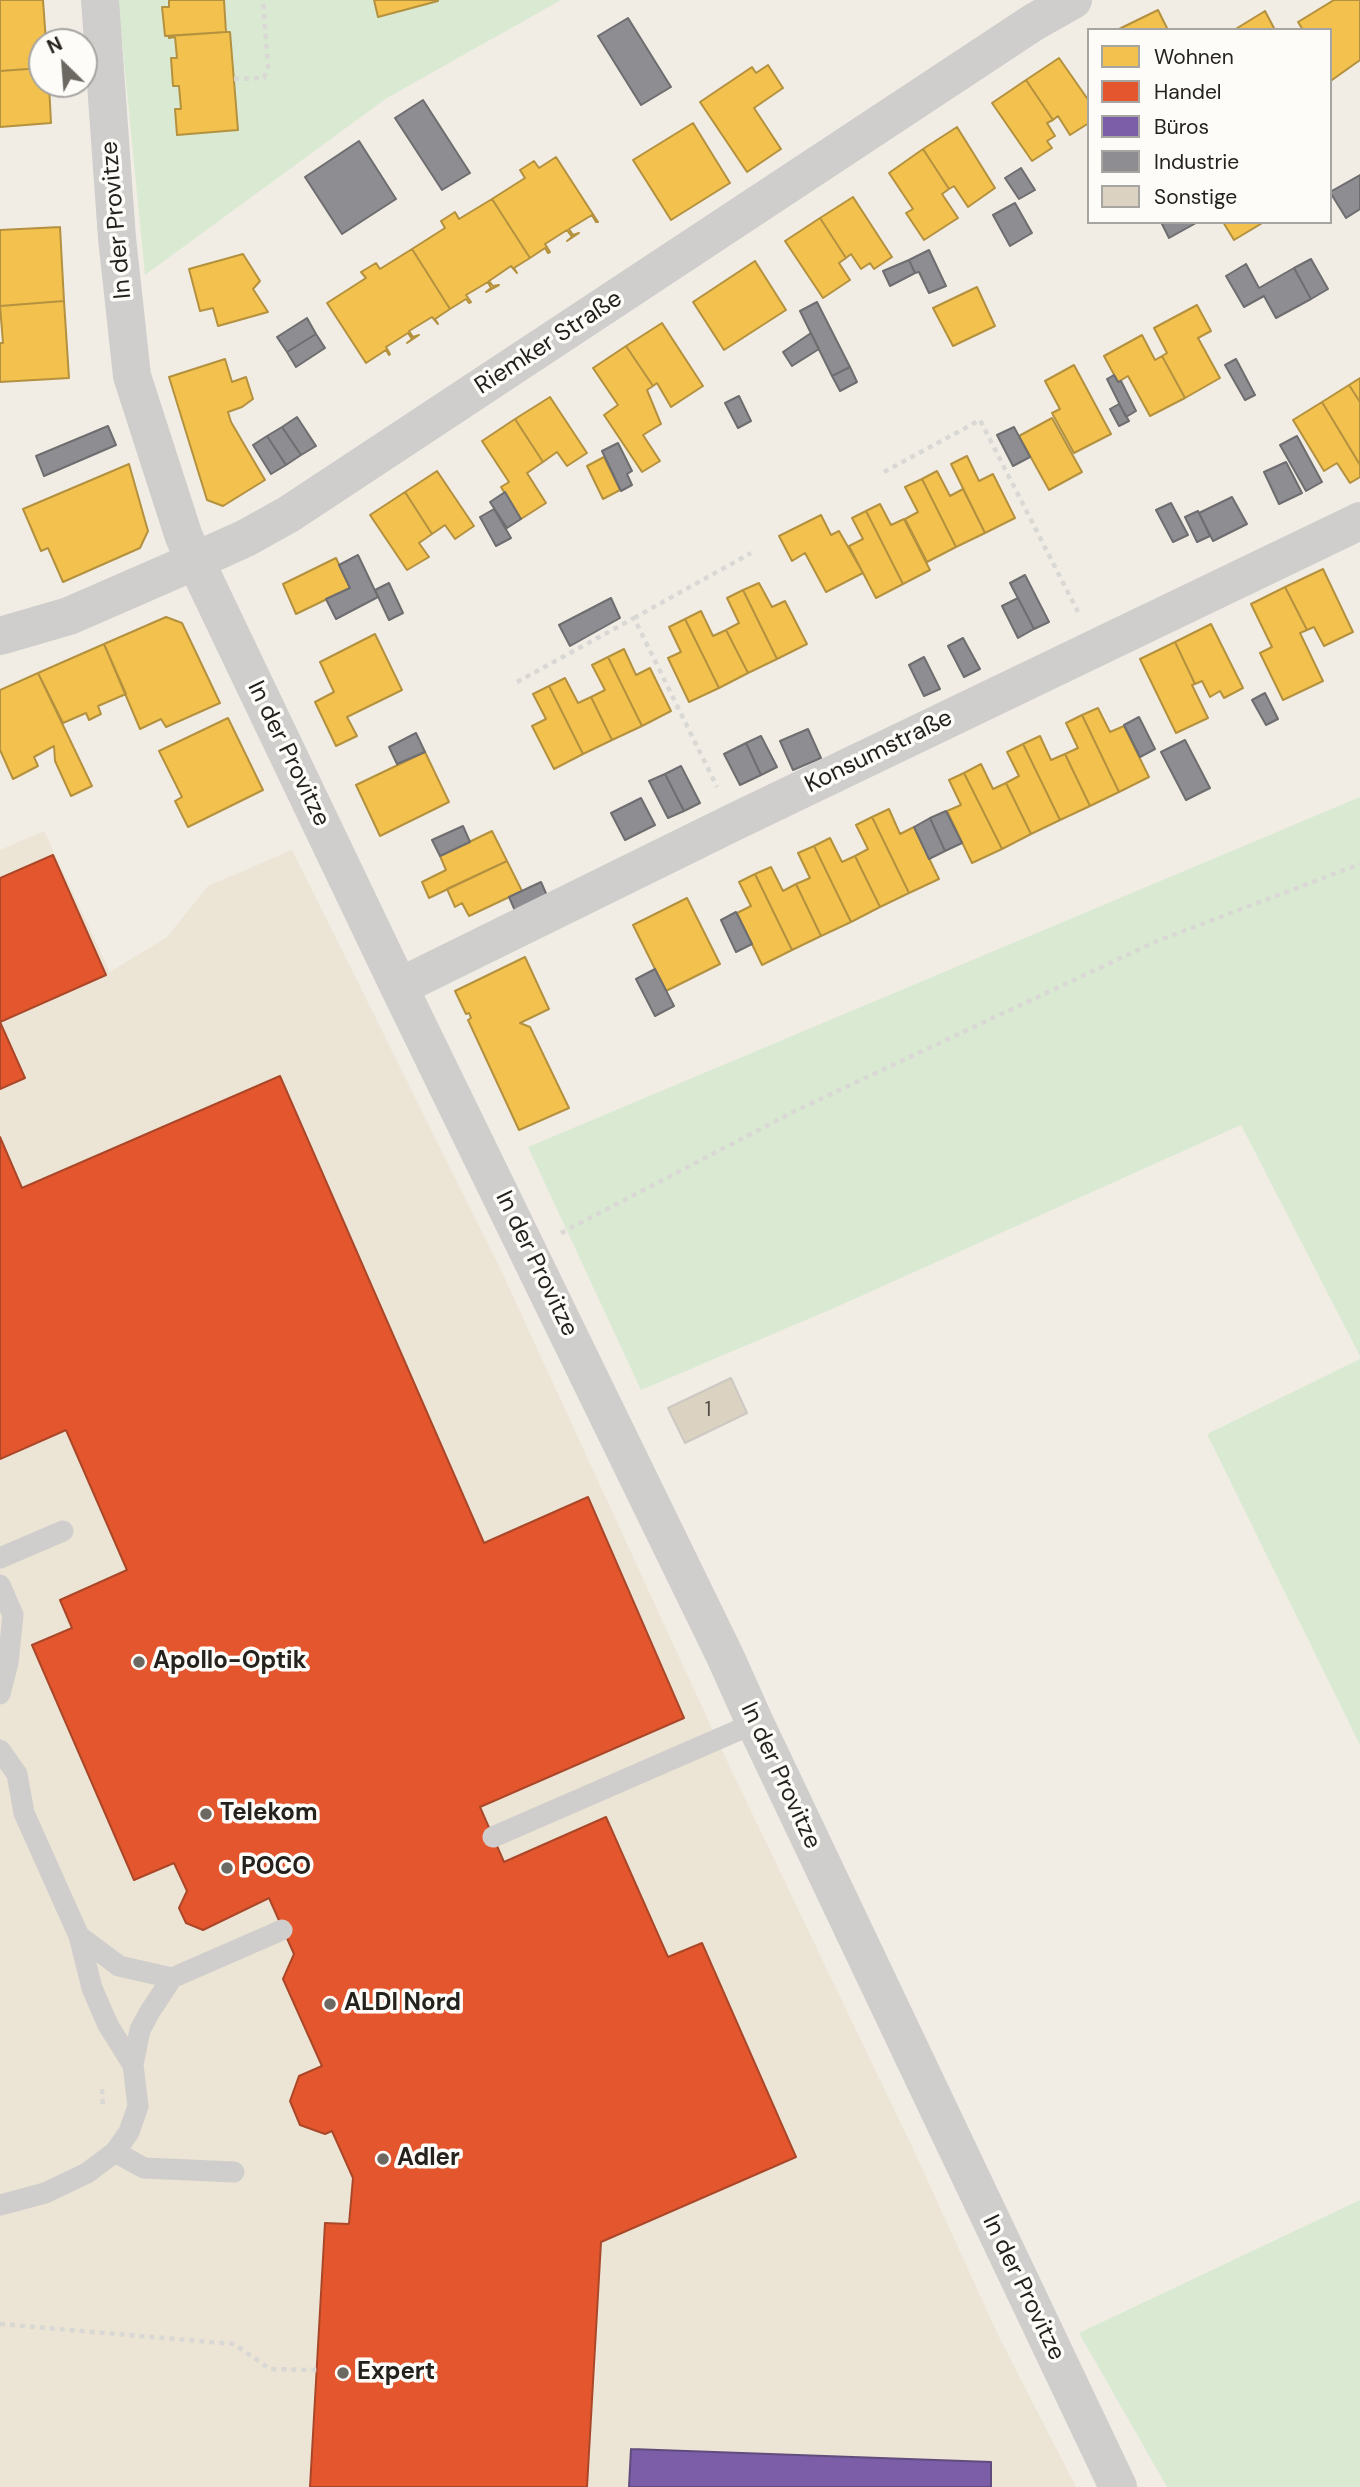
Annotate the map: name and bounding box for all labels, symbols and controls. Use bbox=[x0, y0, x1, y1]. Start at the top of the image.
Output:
north arrow bbox=[28, 28, 98, 98]
legend bbox=[1087, 28, 1332, 224]
text: N bbox=[43, 31, 66, 60]
text: Wohnen bbox=[1154, 43, 1234, 71]
text: Handel bbox=[1154, 78, 1222, 106]
text: Büros bbox=[1154, 113, 1209, 141]
street label: In der Provitze bbox=[96, 140, 138, 300]
text: Industrie bbox=[1154, 148, 1239, 176]
text: Sonstige bbox=[1154, 183, 1237, 211]
street label: Riemker Straße bbox=[470, 285, 628, 401]
street label: In der Provitze bbox=[240, 677, 336, 831]
street label: Konsumstraße bbox=[801, 704, 957, 800]
street label: In der Provitze bbox=[488, 1187, 584, 1341]
house number: 1 bbox=[705, 1397, 711, 1423]
place label: Apollo-Optik bbox=[153, 1648, 307, 1676]
marker: Apollo-Optik bbox=[131, 1654, 147, 1670]
street label: In der Provitze bbox=[734, 1698, 826, 1854]
place label: Telekom bbox=[220, 1800, 318, 1828]
marker: Telekom bbox=[198, 1806, 214, 1822]
place label: POCO bbox=[241, 1854, 311, 1882]
marker: POCO bbox=[219, 1860, 235, 1876]
place label: ALDI Nord bbox=[344, 1990, 461, 2018]
marker: ALDI Nord bbox=[322, 1996, 338, 2012]
place label: Adler bbox=[397, 2145, 460, 2173]
marker: Adler bbox=[375, 2151, 391, 2167]
street label: In der Provitze bbox=[975, 2211, 1071, 2365]
place label: Expert bbox=[357, 2359, 435, 2387]
marker: Expert bbox=[335, 2365, 351, 2381]

